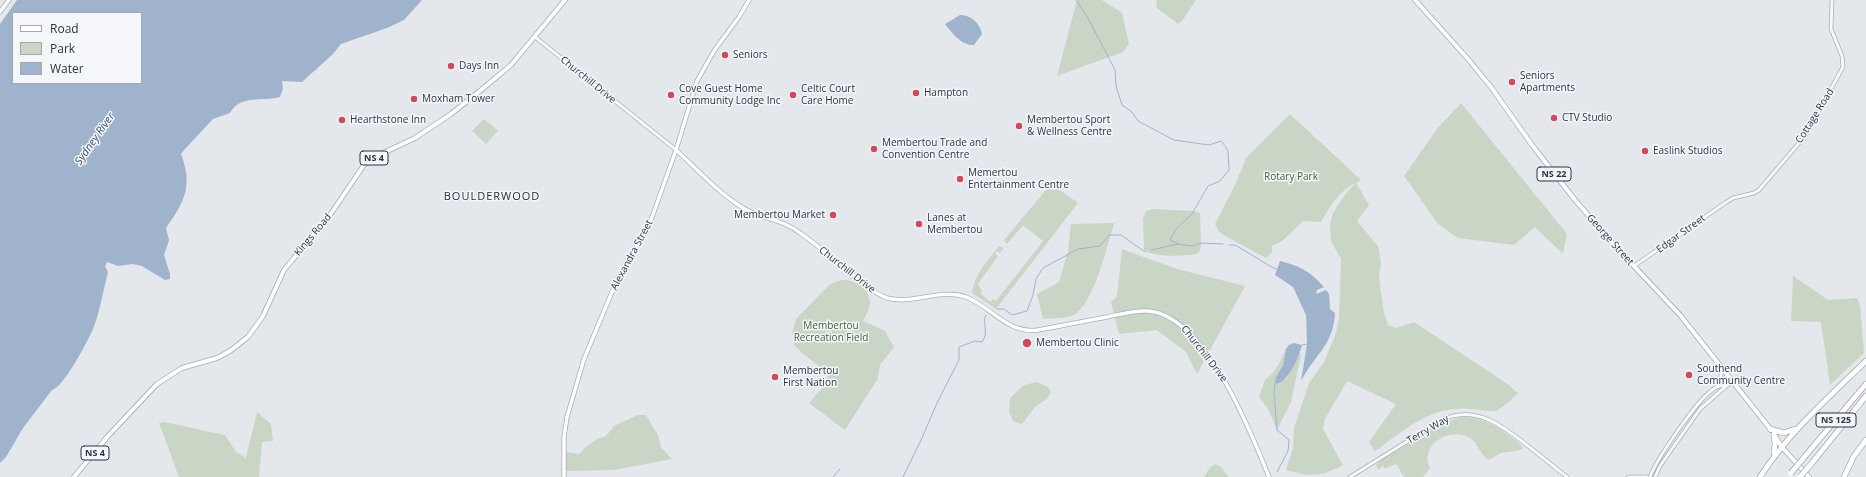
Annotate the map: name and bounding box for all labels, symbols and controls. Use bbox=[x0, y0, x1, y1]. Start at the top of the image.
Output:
legend bbox=[12, 12, 142, 84]
text: Road bbox=[50, 20, 79, 37]
text: Park bbox=[50, 40, 75, 57]
place label: Seniors bbox=[733, 49, 768, 61]
marker: Seniors bbox=[720, 50, 730, 60]
street label: Churchill Drive bbox=[558, 54, 618, 106]
text: Water bbox=[50, 60, 84, 77]
place label: Days Inn bbox=[459, 60, 499, 72]
marker: Days Inn bbox=[446, 61, 456, 71]
place label: Seniors Apartments bbox=[1520, 70, 1575, 94]
marker: Seniors Apartments bbox=[1507, 77, 1517, 87]
place label: Cove Guest Home Community Lodge Inc bbox=[679, 83, 781, 106]
place label: Celtic Court Care Home bbox=[801, 83, 855, 106]
street label: Cottage Road bbox=[1793, 86, 1837, 146]
place label: Hampton bbox=[924, 87, 968, 99]
marker: Hampton bbox=[911, 88, 921, 98]
marker: Cove Guest Home Community Lodge Inc bbox=[666, 90, 676, 100]
marker: Celtic Court Care Home bbox=[788, 90, 798, 100]
place label: Moxham Tower bbox=[422, 93, 495, 105]
marker: Moxham Tower bbox=[409, 94, 419, 104]
water label: Sydney River bbox=[72, 110, 118, 168]
place label: CTV Studio bbox=[1562, 112, 1612, 124]
marker: CTV Studio bbox=[1549, 113, 1559, 123]
place label: Hearthstone Inn bbox=[350, 114, 426, 126]
place label: Membertou Sport & Wellness Centre bbox=[1027, 114, 1112, 138]
marker: Hearthstone Inn bbox=[337, 115, 347, 125]
marker: Membertou Sport & Wellness Centre bbox=[1014, 121, 1024, 131]
place label: Membertou Trade and Convention Centre bbox=[882, 137, 987, 160]
marker: Membertou Trade and Convention Centre bbox=[869, 144, 879, 154]
place label: Easlink Studios bbox=[1653, 145, 1723, 157]
marker: Easlink Studios bbox=[1640, 146, 1650, 156]
road number: NS 4 bbox=[360, 151, 388, 165]
place label: Memertou Entertainment Centre bbox=[968, 167, 1069, 190]
road number: NS 22 bbox=[1537, 167, 1571, 181]
park label: Rotary Park bbox=[1264, 171, 1318, 183]
marker: Memertou Entertainment Centre bbox=[955, 174, 965, 184]
district label: BOULDERWOOD bbox=[444, 190, 540, 204]
place label: Membertou Market bbox=[734, 209, 825, 221]
marker: Membertou Market bbox=[828, 210, 838, 220]
street label: Kings Road bbox=[292, 211, 334, 259]
place label: Lanes at Membertou bbox=[927, 212, 982, 236]
street label: George Street bbox=[1584, 212, 1636, 268]
street label: Edgar Street bbox=[1654, 212, 1708, 256]
street label: Alexandra Street bbox=[608, 218, 656, 292]
marker: Lanes at Membertou bbox=[914, 219, 924, 229]
street label: Churchill Drive bbox=[816, 244, 878, 296]
park label: Membertou Recreation Field bbox=[794, 320, 868, 344]
street label: Churchill Drive bbox=[1178, 323, 1230, 385]
marker: Membertou Clinic bbox=[1021, 337, 1033, 349]
place label: Membertou Clinic bbox=[1036, 337, 1119, 349]
place label: Southend Community Centre bbox=[1697, 363, 1785, 386]
place label: Membertou First Nation bbox=[783, 365, 838, 388]
marker: Southend Community Centre bbox=[1684, 370, 1694, 380]
marker: Membertou First Nation bbox=[770, 372, 780, 382]
street label: Terry Way bbox=[1405, 413, 1451, 447]
road number: NS 125 bbox=[1816, 413, 1856, 427]
road number: NS 4 bbox=[81, 446, 109, 460]

